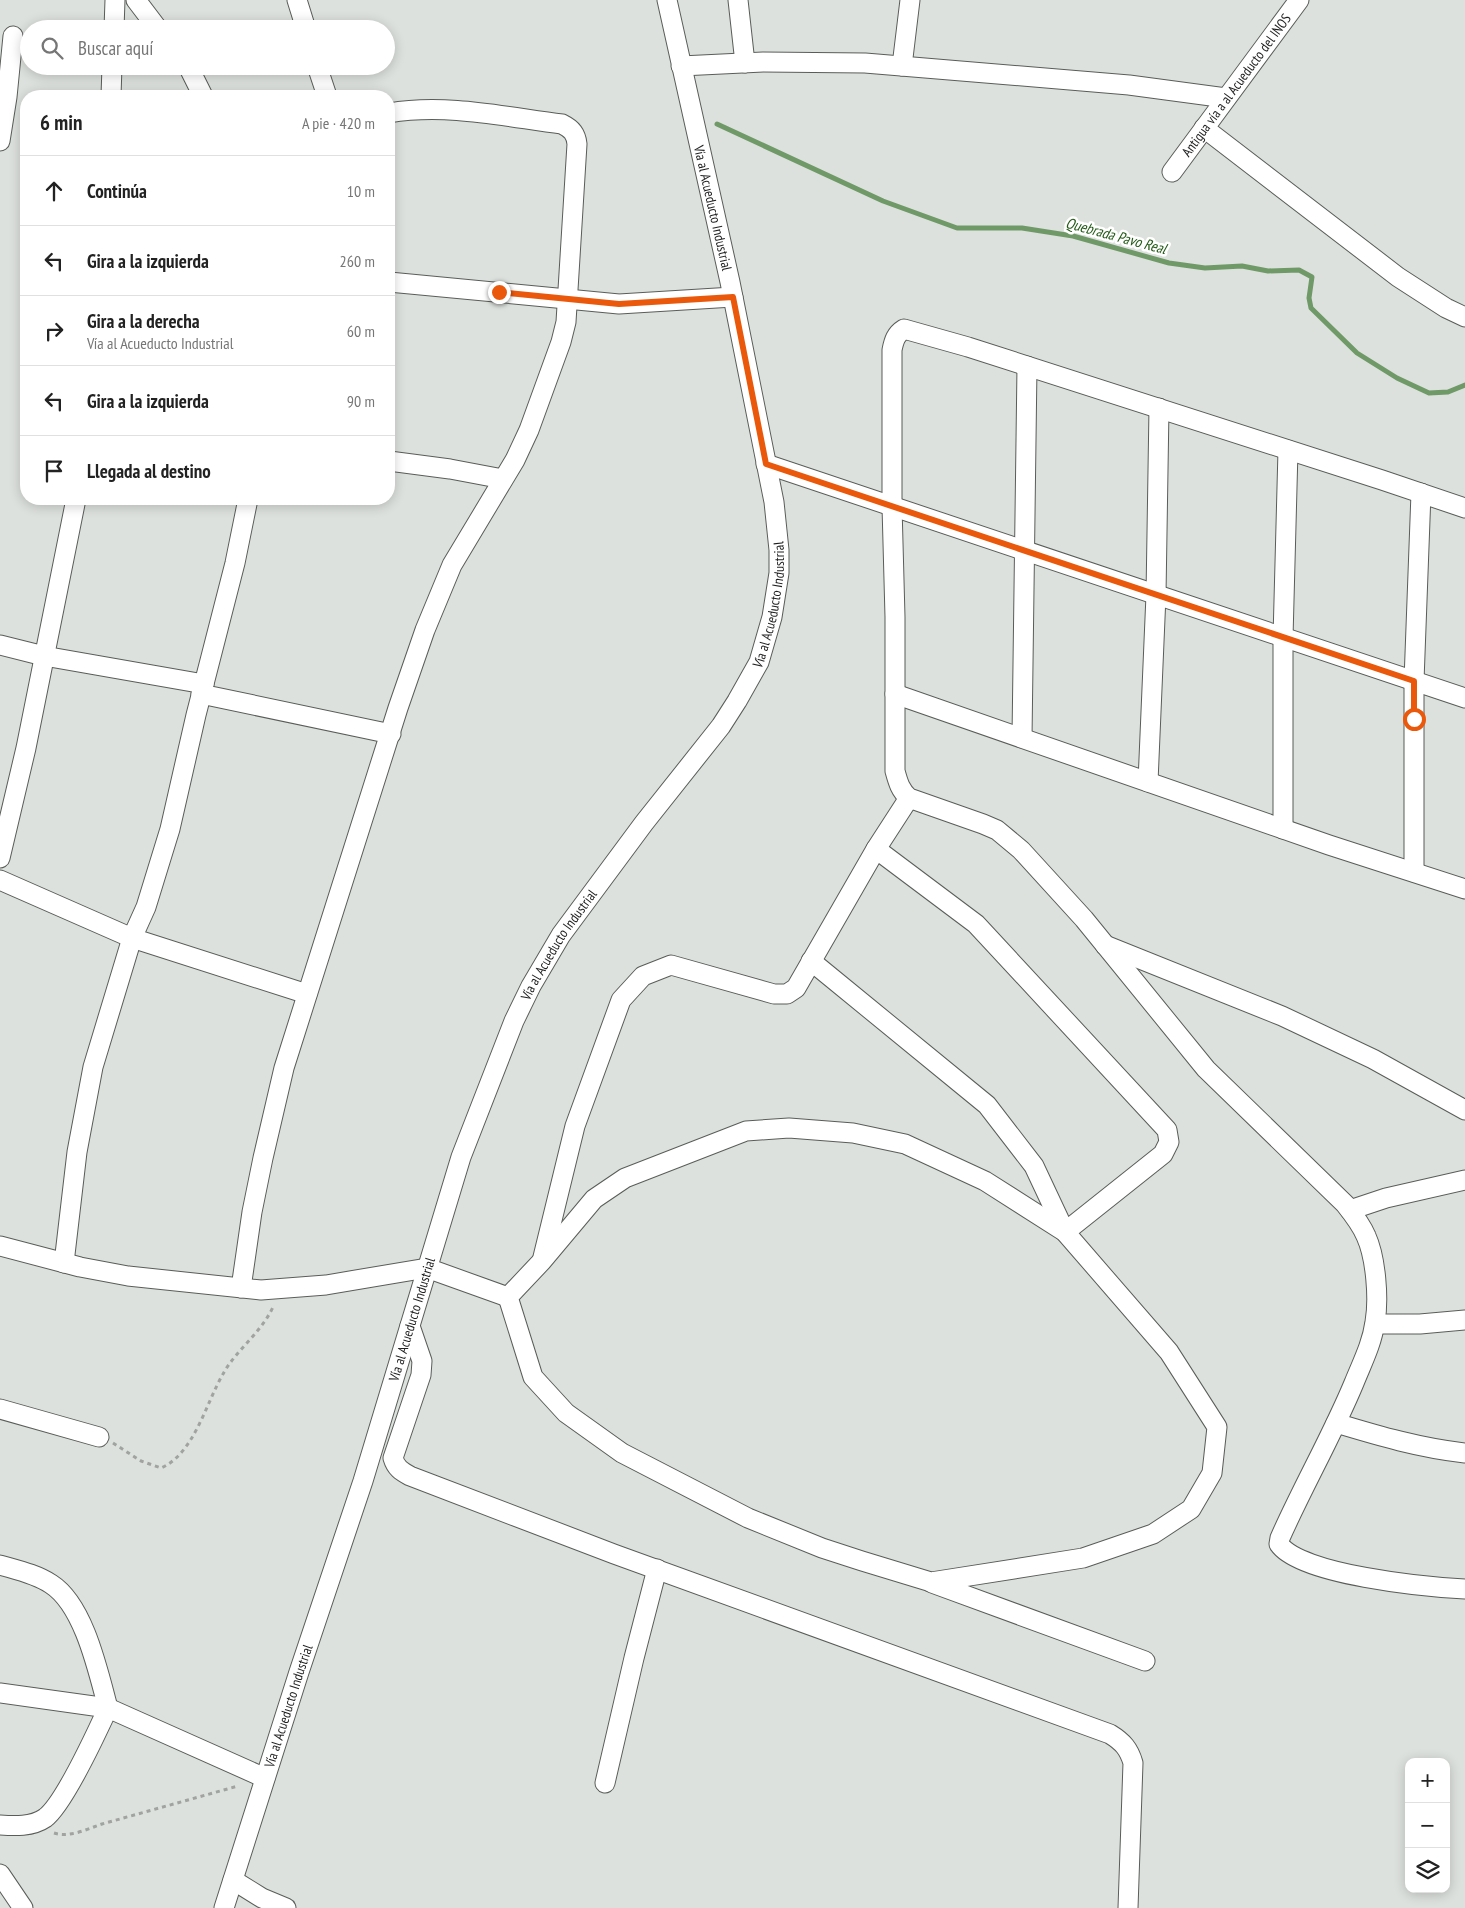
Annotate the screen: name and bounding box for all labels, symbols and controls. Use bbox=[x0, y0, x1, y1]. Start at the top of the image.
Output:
street label: Antigua vía a al Acueducto del INOS bbox=[1177, 10, 1295, 160]
search box bbox=[20, 20, 395, 75]
icon: search bbox=[38, 34, 66, 62]
text: Buscar aquí bbox=[78, 36, 153, 60]
text: 6 min bbox=[40, 109, 82, 136]
text: A pie · 420 m bbox=[302, 113, 375, 133]
street label: Vía al Acueducto Industrial bbox=[690, 143, 736, 273]
icon: ahead bbox=[40, 177, 68, 205]
text: Continúa bbox=[87, 179, 147, 203]
text: 10 m bbox=[347, 181, 375, 201]
water label: Quebrada Pavo Real bbox=[1064, 213, 1170, 258]
icon: left bbox=[40, 247, 68, 275]
text: Gira a la izquierda bbox=[87, 249, 209, 273]
text: 260 m bbox=[340, 251, 375, 271]
route end bbox=[488, 281, 511, 304]
text: Gira a la derecha bbox=[87, 309, 200, 333]
icon: right bbox=[40, 317, 68, 345]
text: 60 m bbox=[347, 321, 375, 341]
text: Vía al Acueducto Industrial bbox=[87, 333, 233, 353]
icon: left bbox=[40, 387, 68, 415]
text: Gira a la izquierda bbox=[87, 389, 209, 413]
text: 90 m bbox=[347, 391, 375, 411]
icon: arrive bbox=[40, 457, 68, 485]
text: Llegada al destino bbox=[87, 459, 211, 483]
street label: Vía al Acueducto Industrial bbox=[748, 540, 788, 672]
route start bbox=[1403, 708, 1426, 731]
street label: Vía al Acueducto Industrial bbox=[516, 885, 601, 1004]
street label: Vía al Acueducto Industrial bbox=[384, 1255, 439, 1384]
street label: Vía al Acueducto Industrial bbox=[260, 1641, 317, 1771]
map controls bbox=[1405, 1758, 1450, 1893]
button: + bbox=[1405, 1758, 1450, 1803]
button: − bbox=[1405, 1803, 1450, 1848]
button: layers bbox=[1405, 1848, 1450, 1893]

